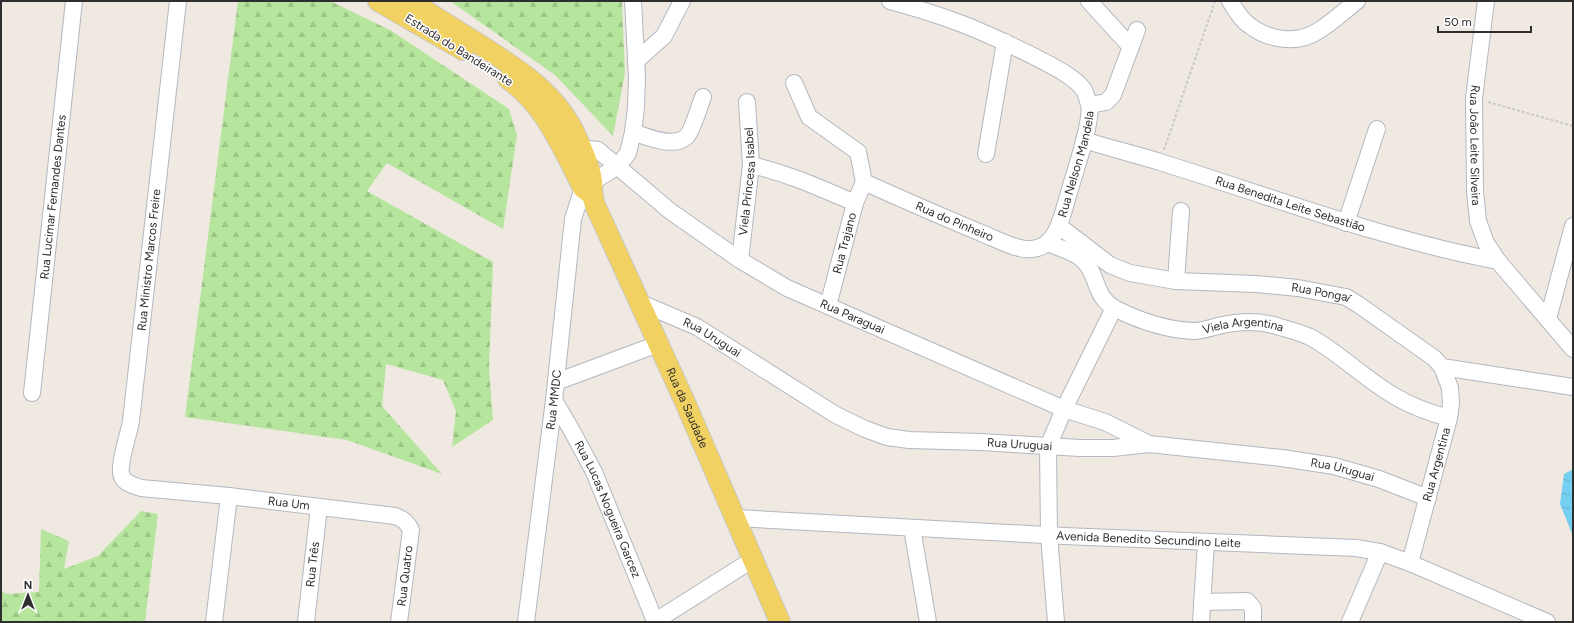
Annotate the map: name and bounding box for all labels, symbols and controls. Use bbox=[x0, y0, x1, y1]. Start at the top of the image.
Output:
scale bar bbox=[1438, 8, 1531, 34]
street label: Estrada do Bandeirante bbox=[402, 11, 516, 89]
text: 50 m bbox=[1444, 15, 1472, 29]
street label: Rua João Leite Silveira bbox=[1467, 84, 1483, 206]
street label: Rua Nelson Mandela bbox=[1055, 111, 1097, 219]
street label: Rua Lucimar Fernandes Dantes bbox=[37, 114, 69, 280]
street label: Viela Princesa Isabel bbox=[736, 127, 758, 236]
street label: Rua Benedita Leite Sebastião bbox=[1214, 173, 1367, 235]
street label: Rua Ministro Marcos Freire bbox=[135, 188, 163, 332]
street label: Rua do Pinheiro bbox=[913, 199, 996, 244]
street label: Rua Trajano bbox=[830, 211, 859, 275]
street label: Rua Pongaí bbox=[1291, 280, 1354, 306]
street label: Rua Paraguai bbox=[818, 296, 887, 337]
street label: Rua Uruguai bbox=[681, 315, 744, 360]
street label: Viela Argentina bbox=[1201, 315, 1285, 337]
street label: Rua da Saudade bbox=[663, 365, 711, 451]
street label: Rua MMDC bbox=[543, 369, 564, 431]
street label: Rua Argentina bbox=[1420, 426, 1453, 503]
street label: Rua Uruguai bbox=[987, 435, 1053, 453]
street label: Rua Lucas Nogueira Garcez bbox=[572, 438, 644, 580]
street label: Rua Uruguai bbox=[1310, 455, 1376, 484]
street label: Rua Um bbox=[267, 494, 311, 513]
street label: Avenida Benedito Secundino Leite bbox=[1056, 529, 1241, 550]
street label: Rua Três bbox=[303, 541, 322, 588]
street label: Rua Quatro bbox=[394, 545, 416, 607]
north arrow bbox=[8, 575, 48, 615]
text: N bbox=[24, 579, 32, 592]

